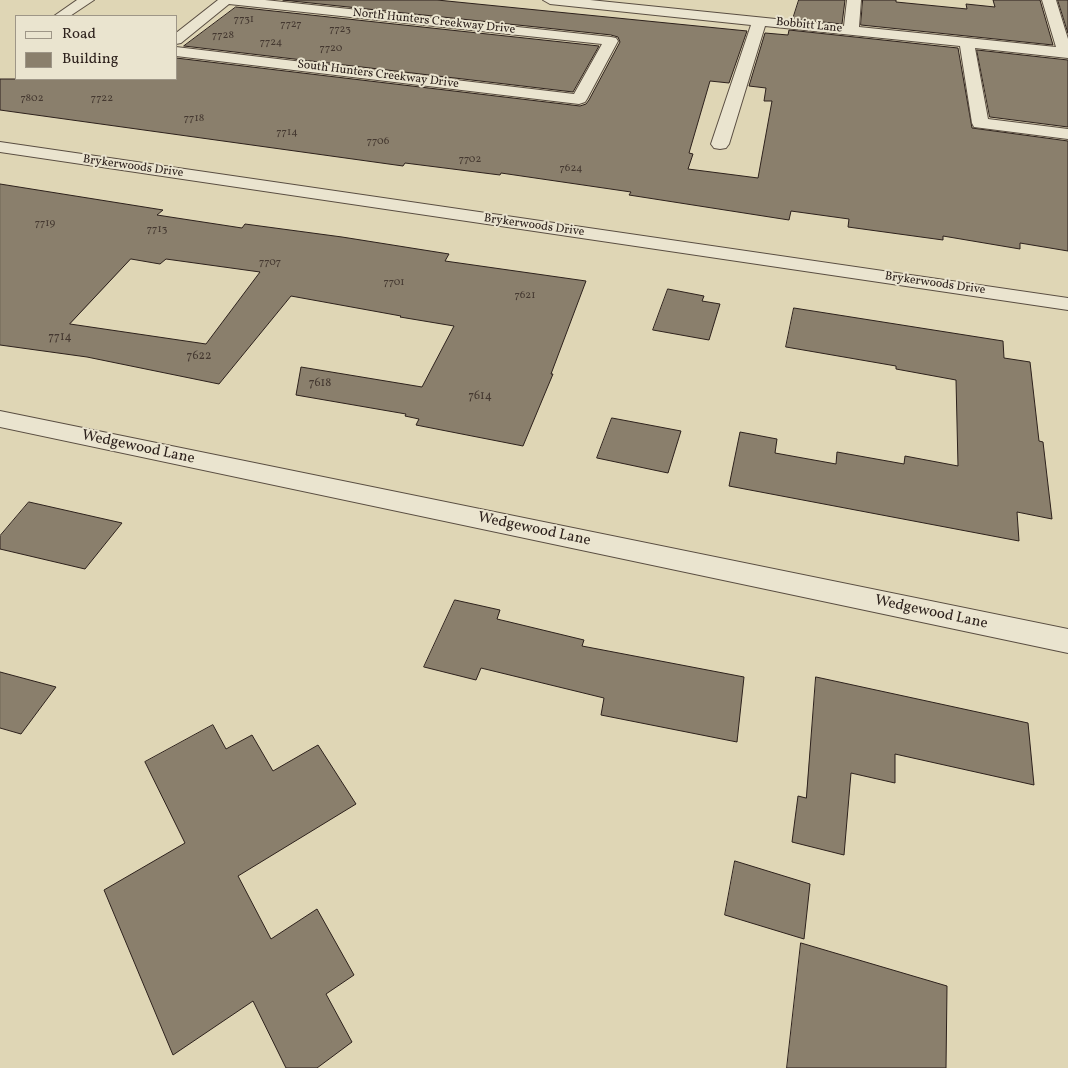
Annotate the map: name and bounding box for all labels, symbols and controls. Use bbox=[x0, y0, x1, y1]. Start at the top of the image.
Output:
street label: North Hunters Creekway Drive bbox=[352, 6, 516, 38]
house number: 7731 bbox=[234, 13, 254, 27]
legend bbox=[15, 15, 178, 80]
street label: Bobbitt Lane bbox=[775, 15, 843, 37]
house number: 7727 bbox=[280, 18, 302, 32]
house number: 7723 bbox=[329, 23, 351, 37]
text: Road bbox=[62, 24, 96, 45]
house number: 7728 bbox=[212, 29, 234, 43]
house number: 7724 bbox=[260, 36, 282, 50]
house number: 7720 bbox=[320, 42, 342, 56]
text: Building bbox=[62, 49, 118, 70]
street label: South Hunters Creekway Drive bbox=[296, 58, 460, 92]
house number: 7802 bbox=[20, 92, 44, 106]
house number: 7722 bbox=[91, 92, 113, 106]
house number: 7718 bbox=[184, 112, 204, 126]
house number: 7714 bbox=[276, 126, 298, 140]
house number: 7706 bbox=[367, 135, 389, 149]
street label: Brykerwoods Drive bbox=[82, 153, 184, 181]
house number: 7702 bbox=[459, 153, 481, 167]
house number: 7624 bbox=[559, 162, 583, 176]
street label: Brykerwoods Drive bbox=[483, 212, 585, 240]
house number: 7719 bbox=[35, 217, 55, 231]
house number: 7713 bbox=[147, 223, 167, 237]
house number: 7707 bbox=[259, 256, 281, 270]
street label: Brykerwoods Drive bbox=[884, 270, 986, 298]
house number: 7701 bbox=[383, 276, 405, 290]
house number: 7621 bbox=[514, 289, 536, 303]
house number: 7714 bbox=[48, 331, 72, 345]
house number: 7622 bbox=[187, 350, 211, 364]
house number: 7618 bbox=[309, 377, 331, 391]
house number: 7614 bbox=[468, 390, 492, 404]
street label: Wedgewood Lane bbox=[80, 427, 196, 469]
street label: Wedgewood Lane bbox=[476, 509, 592, 551]
street label: Wedgewood Lane bbox=[873, 592, 989, 634]

